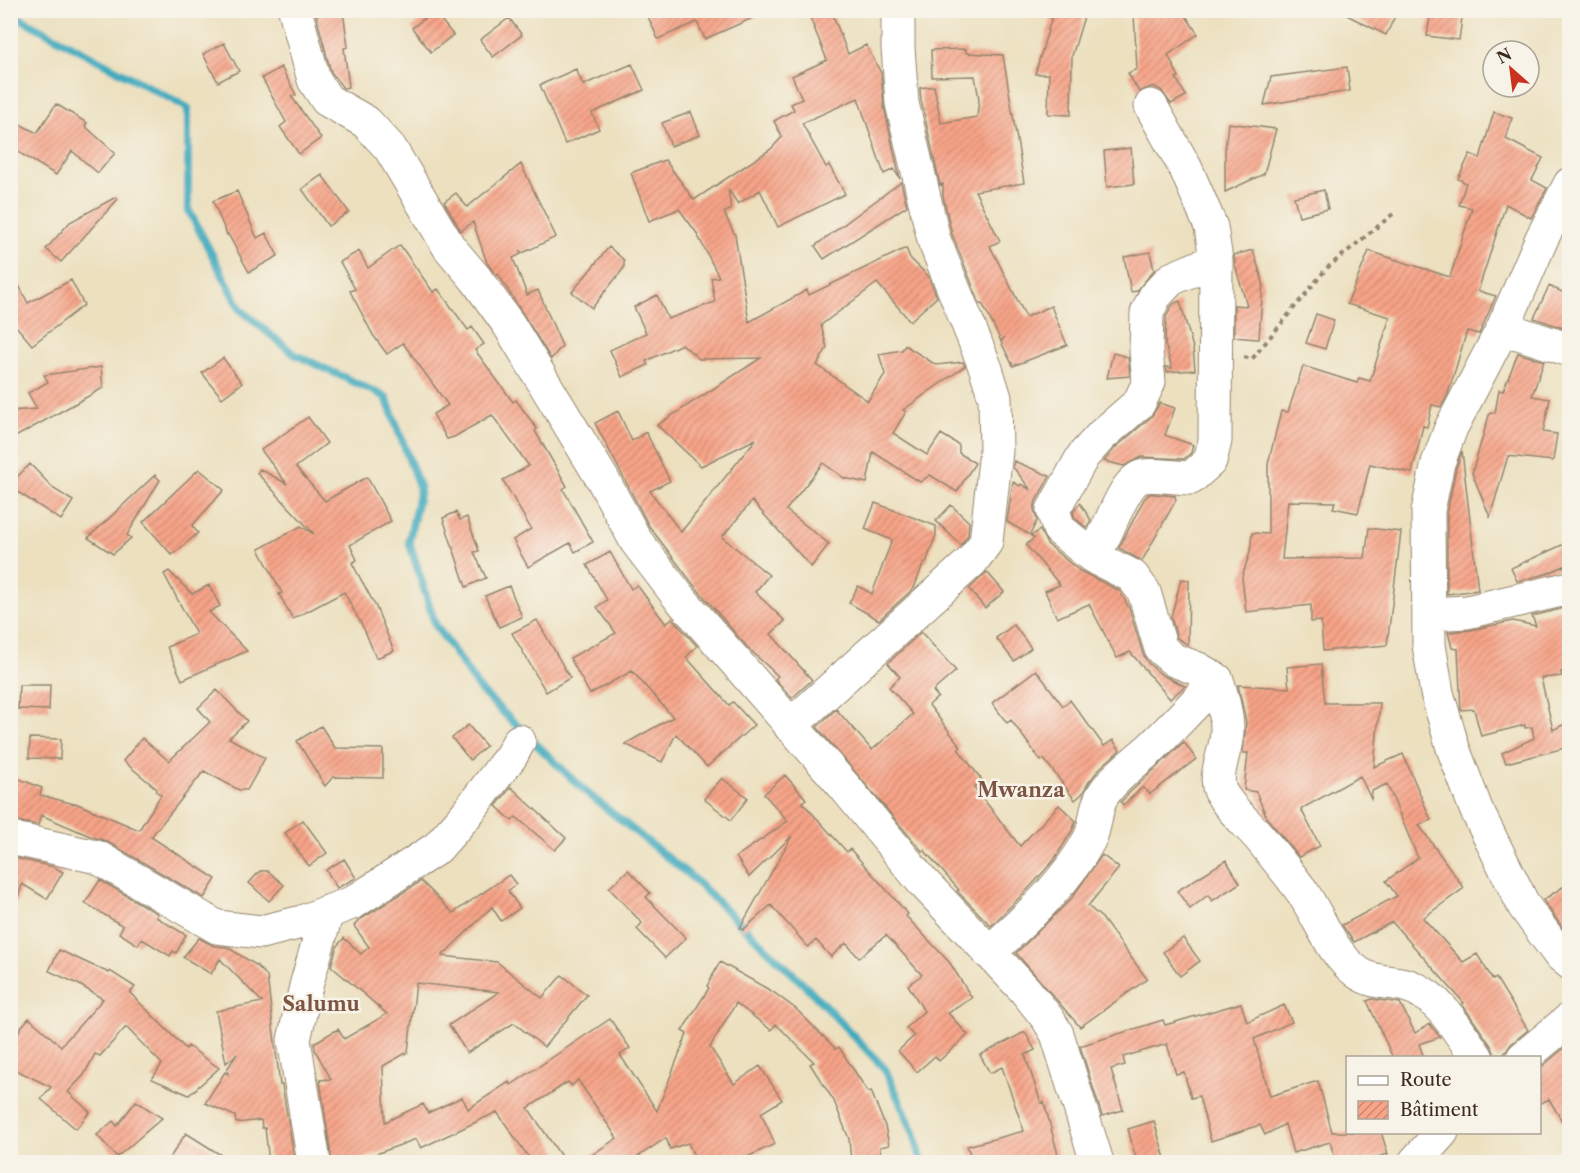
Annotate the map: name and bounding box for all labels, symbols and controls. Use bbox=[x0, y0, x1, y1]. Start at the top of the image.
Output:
north arrow bbox=[1481, 39, 1541, 99]
text: N bbox=[1493, 44, 1515, 68]
district label: Mwanza bbox=[977, 778, 1065, 802]
district label: Salumu bbox=[282, 992, 360, 1016]
legend bbox=[1346, 1056, 1541, 1134]
text: Route bbox=[1400, 1069, 1452, 1091]
text: Bâtiment bbox=[1400, 1099, 1479, 1121]

